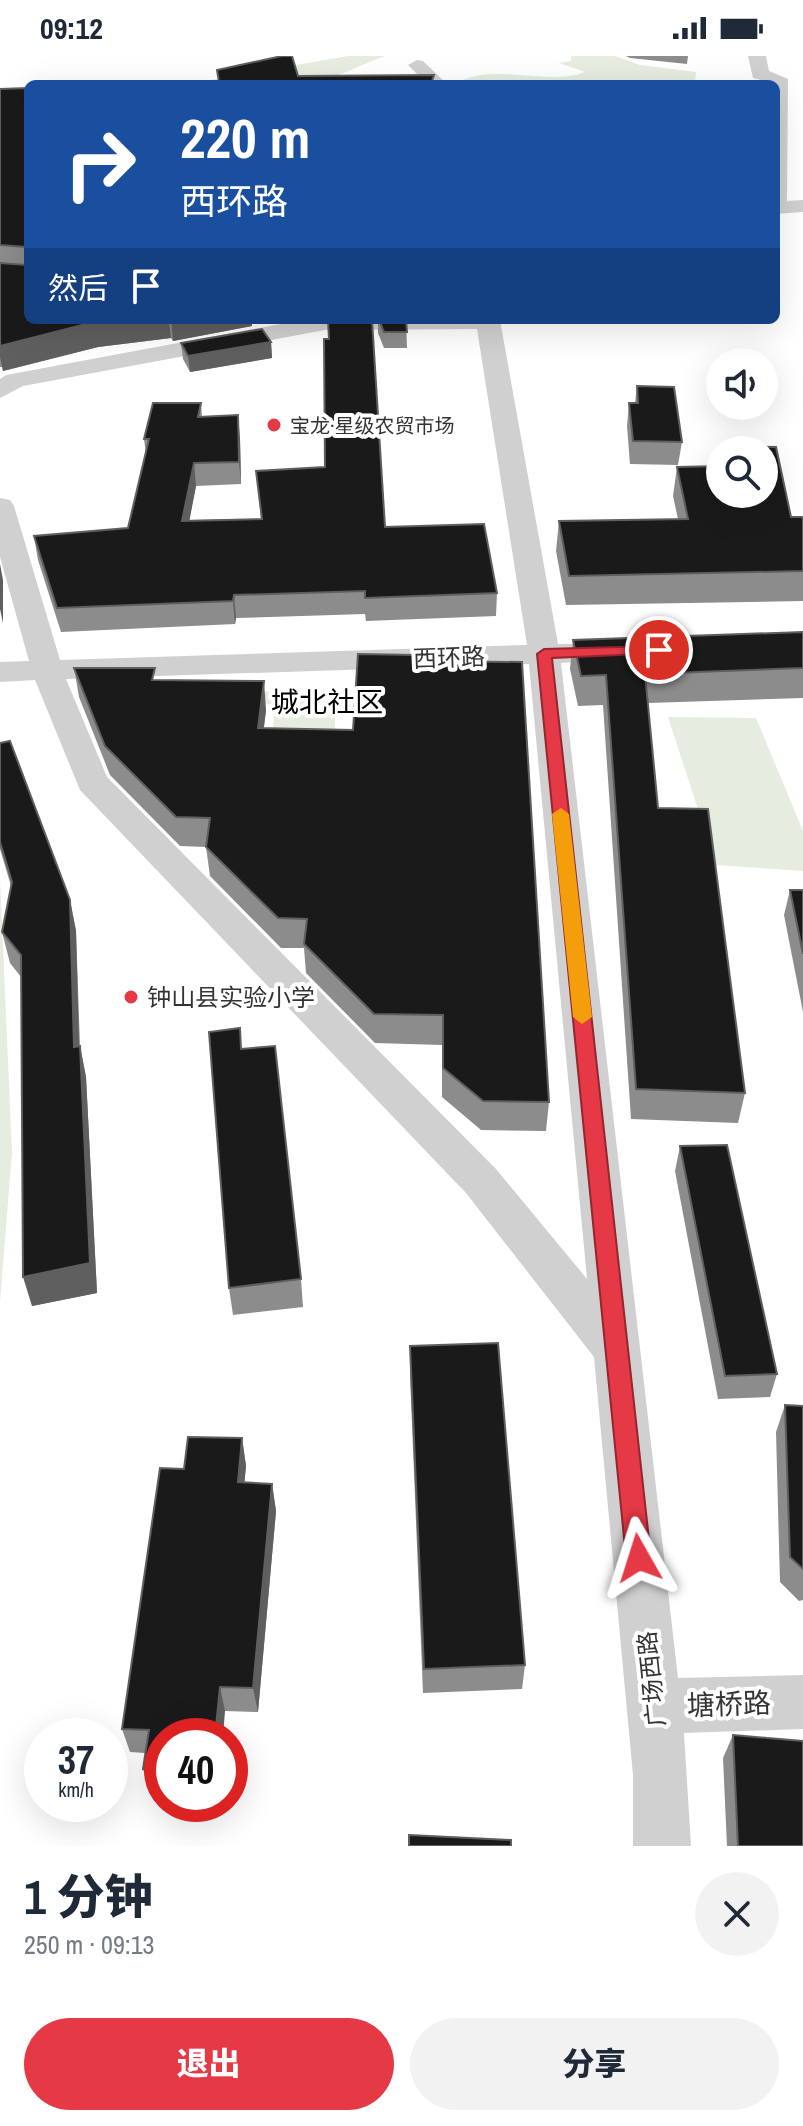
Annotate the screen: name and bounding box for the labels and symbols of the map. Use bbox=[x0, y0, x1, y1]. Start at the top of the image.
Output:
place label: 宝龙·星级农贸市场 bbox=[290, 412, 455, 439]
marker: 宝龙·星级农贸市场 bbox=[265, 416, 283, 434]
pin bbox=[625, 616, 693, 684]
street label: 西环路 bbox=[412, 640, 486, 674]
district label: 城北社区 bbox=[271, 683, 383, 721]
place label: 钟山县实验小学 bbox=[147, 981, 315, 1013]
marker: 钟山县实验小学 bbox=[122, 988, 140, 1006]
position arrow bbox=[597, 1516, 681, 1600]
street label: 广场西路 bbox=[630, 1630, 672, 1728]
street label: 塘桥路 bbox=[686, 1684, 772, 1724]
speed limit sign: 40 bbox=[144, 1718, 248, 1822]

